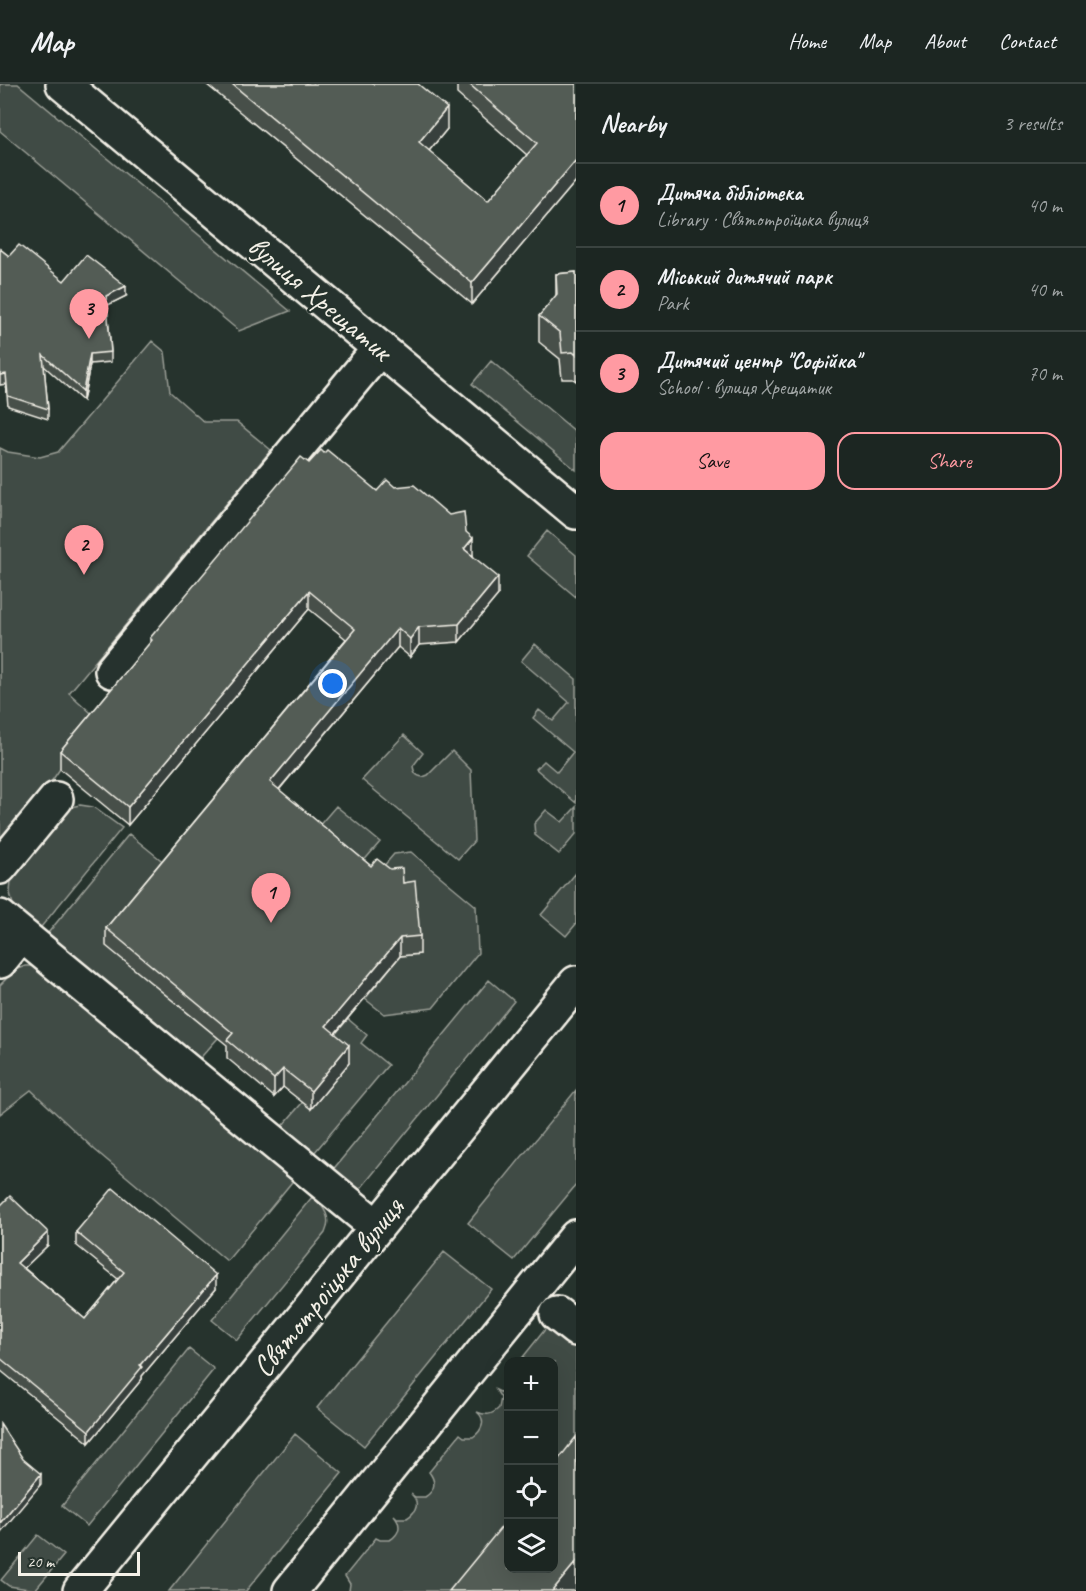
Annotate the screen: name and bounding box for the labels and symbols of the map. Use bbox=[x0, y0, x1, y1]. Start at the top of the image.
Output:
street label: вулиця Хрещатик bbox=[240, 227, 402, 371]
pin: 3 bbox=[70, 290, 109, 339]
pin: 2 bbox=[64, 526, 104, 575]
your location bbox=[318, 669, 347, 698]
pin: 1 bbox=[252, 874, 290, 923]
street label: Святотроїцька вулиця bbox=[244, 1188, 413, 1385]
scale bar bbox=[18, 1549, 140, 1576]

